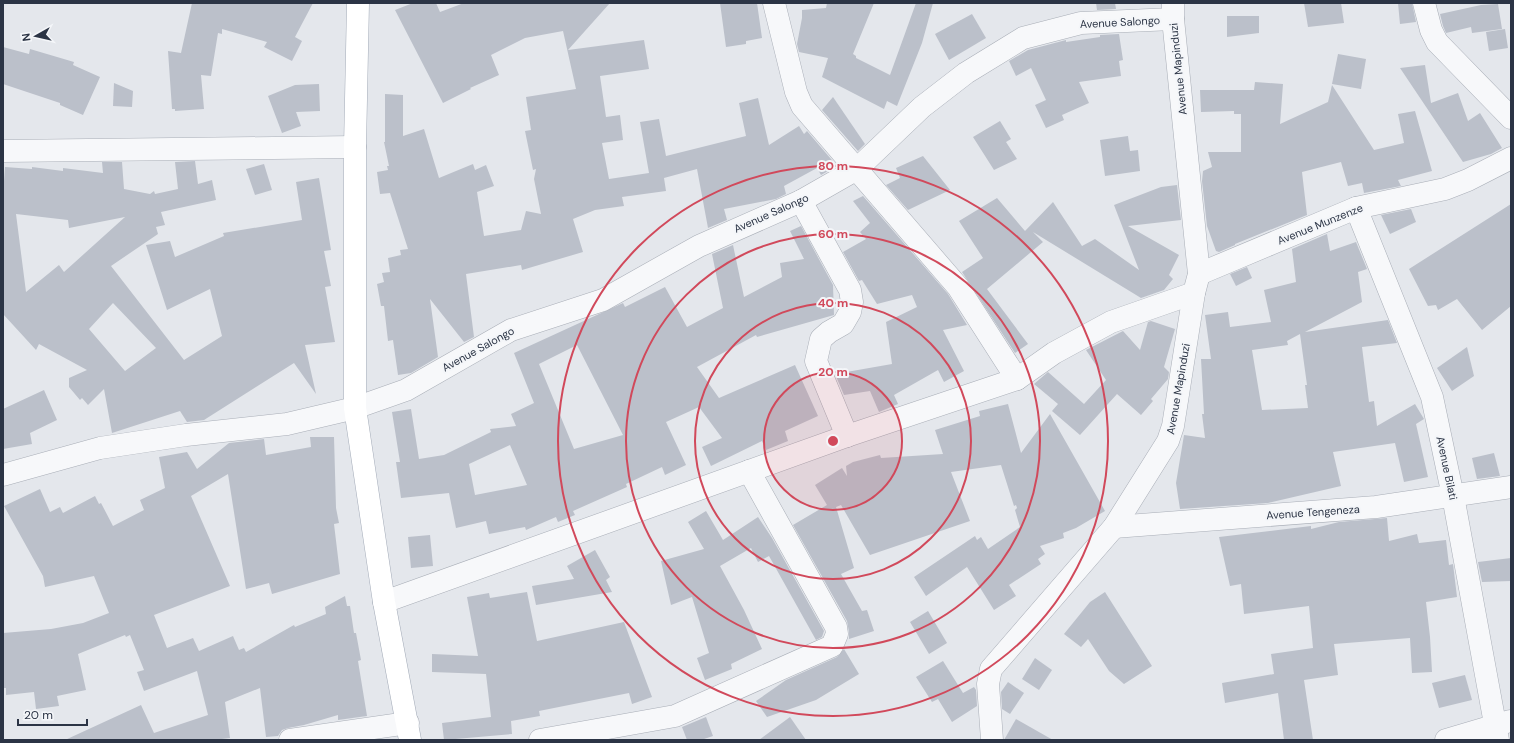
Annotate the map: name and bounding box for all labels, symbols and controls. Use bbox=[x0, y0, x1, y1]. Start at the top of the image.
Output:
street label: Avenue Salongo bbox=[1079, 13, 1161, 31]
north arrow bbox=[16, 16, 56, 56]
street label: Avenue Mapinduzi bbox=[1166, 22, 1190, 116]
text: N bbox=[19, 32, 34, 42]
text: 80 m bbox=[818, 158, 848, 174]
street label: Avenue Salongo bbox=[731, 190, 811, 236]
street label: Avenue Munzenze bbox=[1275, 200, 1365, 248]
text: 60 m bbox=[818, 226, 848, 242]
text: 40 m bbox=[818, 295, 848, 311]
street label: Avenue Salongo bbox=[439, 323, 517, 375]
street label: Avenue Mapinduzi bbox=[1163, 342, 1193, 436]
text: 20 m bbox=[818, 364, 848, 380]
centre of rings bbox=[826, 434, 840, 448]
street label: Avenue Bilati bbox=[1433, 435, 1461, 501]
street label: Avenue Tengeneza bbox=[1266, 502, 1360, 522]
scale bar bbox=[18, 701, 87, 727]
text: 20 m bbox=[24, 707, 53, 723]

